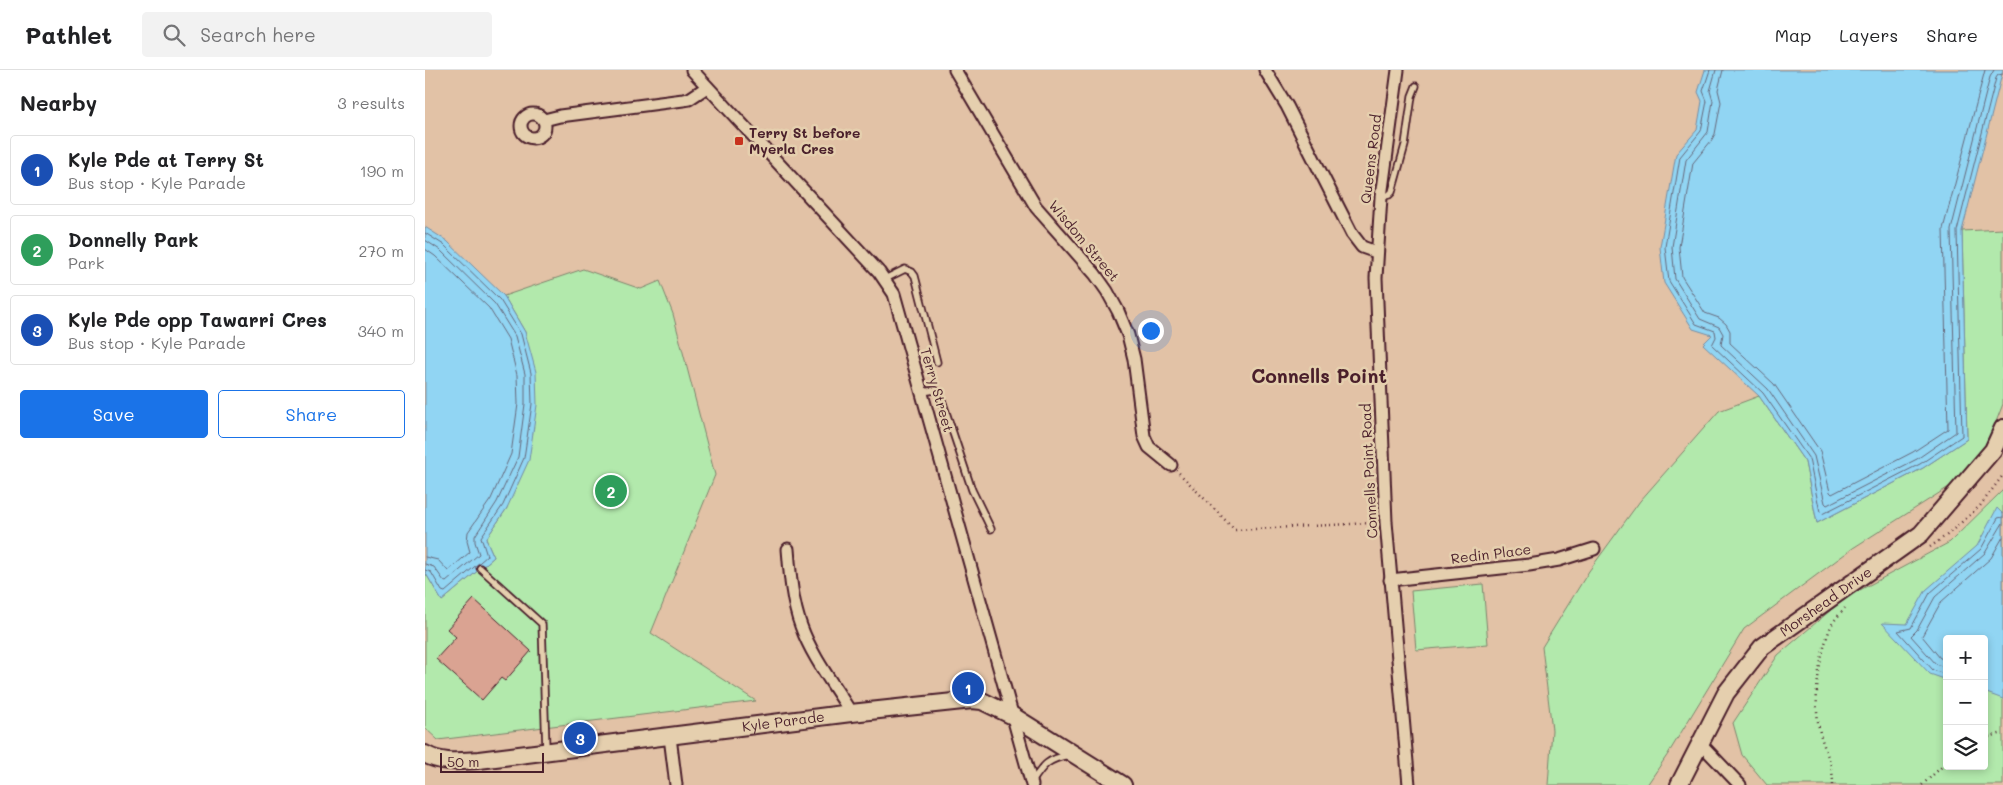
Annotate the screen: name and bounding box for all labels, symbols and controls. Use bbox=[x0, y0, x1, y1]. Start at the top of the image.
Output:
search box bbox=[142, 12, 492, 57]
text: Pathlet bbox=[25, 19, 112, 50]
icon: search bbox=[160, 21, 188, 49]
text: Search here bbox=[200, 22, 316, 47]
text: Map bbox=[1775, 23, 1811, 47]
text: Layers bbox=[1839, 23, 1898, 47]
text: Share bbox=[1926, 23, 1978, 47]
text: Nearby bbox=[20, 89, 97, 116]
text: 3 results bbox=[337, 92, 405, 113]
street label: Queens Road bbox=[1356, 113, 1385, 205]
place label: Terry St before Myerla Cres bbox=[749, 123, 860, 158]
marker: Terry St before Myerla Cres bbox=[733, 135, 745, 147]
text: Kyle Pde at Terry St bbox=[68, 147, 264, 172]
text: 1 bbox=[33, 160, 41, 181]
text: 190 m bbox=[360, 160, 404, 181]
text: Bus stop · Kyle Parade bbox=[68, 172, 246, 193]
street label: Wisdom Street bbox=[1045, 196, 1124, 285]
text: Donnelly Park bbox=[68, 227, 198, 252]
text: 2 bbox=[33, 240, 41, 261]
text: 270 m bbox=[358, 240, 404, 261]
text: Park bbox=[68, 252, 104, 273]
text: Kyle Pde opp Tawarri Cres bbox=[68, 307, 327, 332]
your location bbox=[1138, 318, 1164, 344]
text: 3 bbox=[32, 320, 42, 341]
text: 340 m bbox=[357, 320, 404, 341]
text: Bus stop · Kyle Parade bbox=[68, 332, 246, 353]
street label: Terry Street bbox=[916, 345, 959, 434]
district label: Connells Point bbox=[1251, 363, 1387, 388]
button: Save bbox=[20, 390, 208, 438]
button: Share bbox=[218, 390, 405, 438]
street label: Connells Point Road bbox=[1355, 403, 1382, 539]
pin: 2 bbox=[595, 472, 627, 510]
street label: Redin Place bbox=[1450, 539, 1532, 568]
street label: Morshead Drive bbox=[1776, 562, 1875, 641]
map controls bbox=[1943, 635, 1988, 770]
button: + bbox=[1943, 635, 1988, 680]
pin: 1 bbox=[952, 669, 984, 707]
button: − bbox=[1943, 680, 1988, 725]
street label: Kyle Parade bbox=[741, 706, 826, 736]
pin: 3 bbox=[564, 719, 596, 757]
button: layers bbox=[1943, 725, 1988, 770]
scale bar bbox=[440, 750, 544, 773]
text: 50 m bbox=[447, 752, 479, 771]

